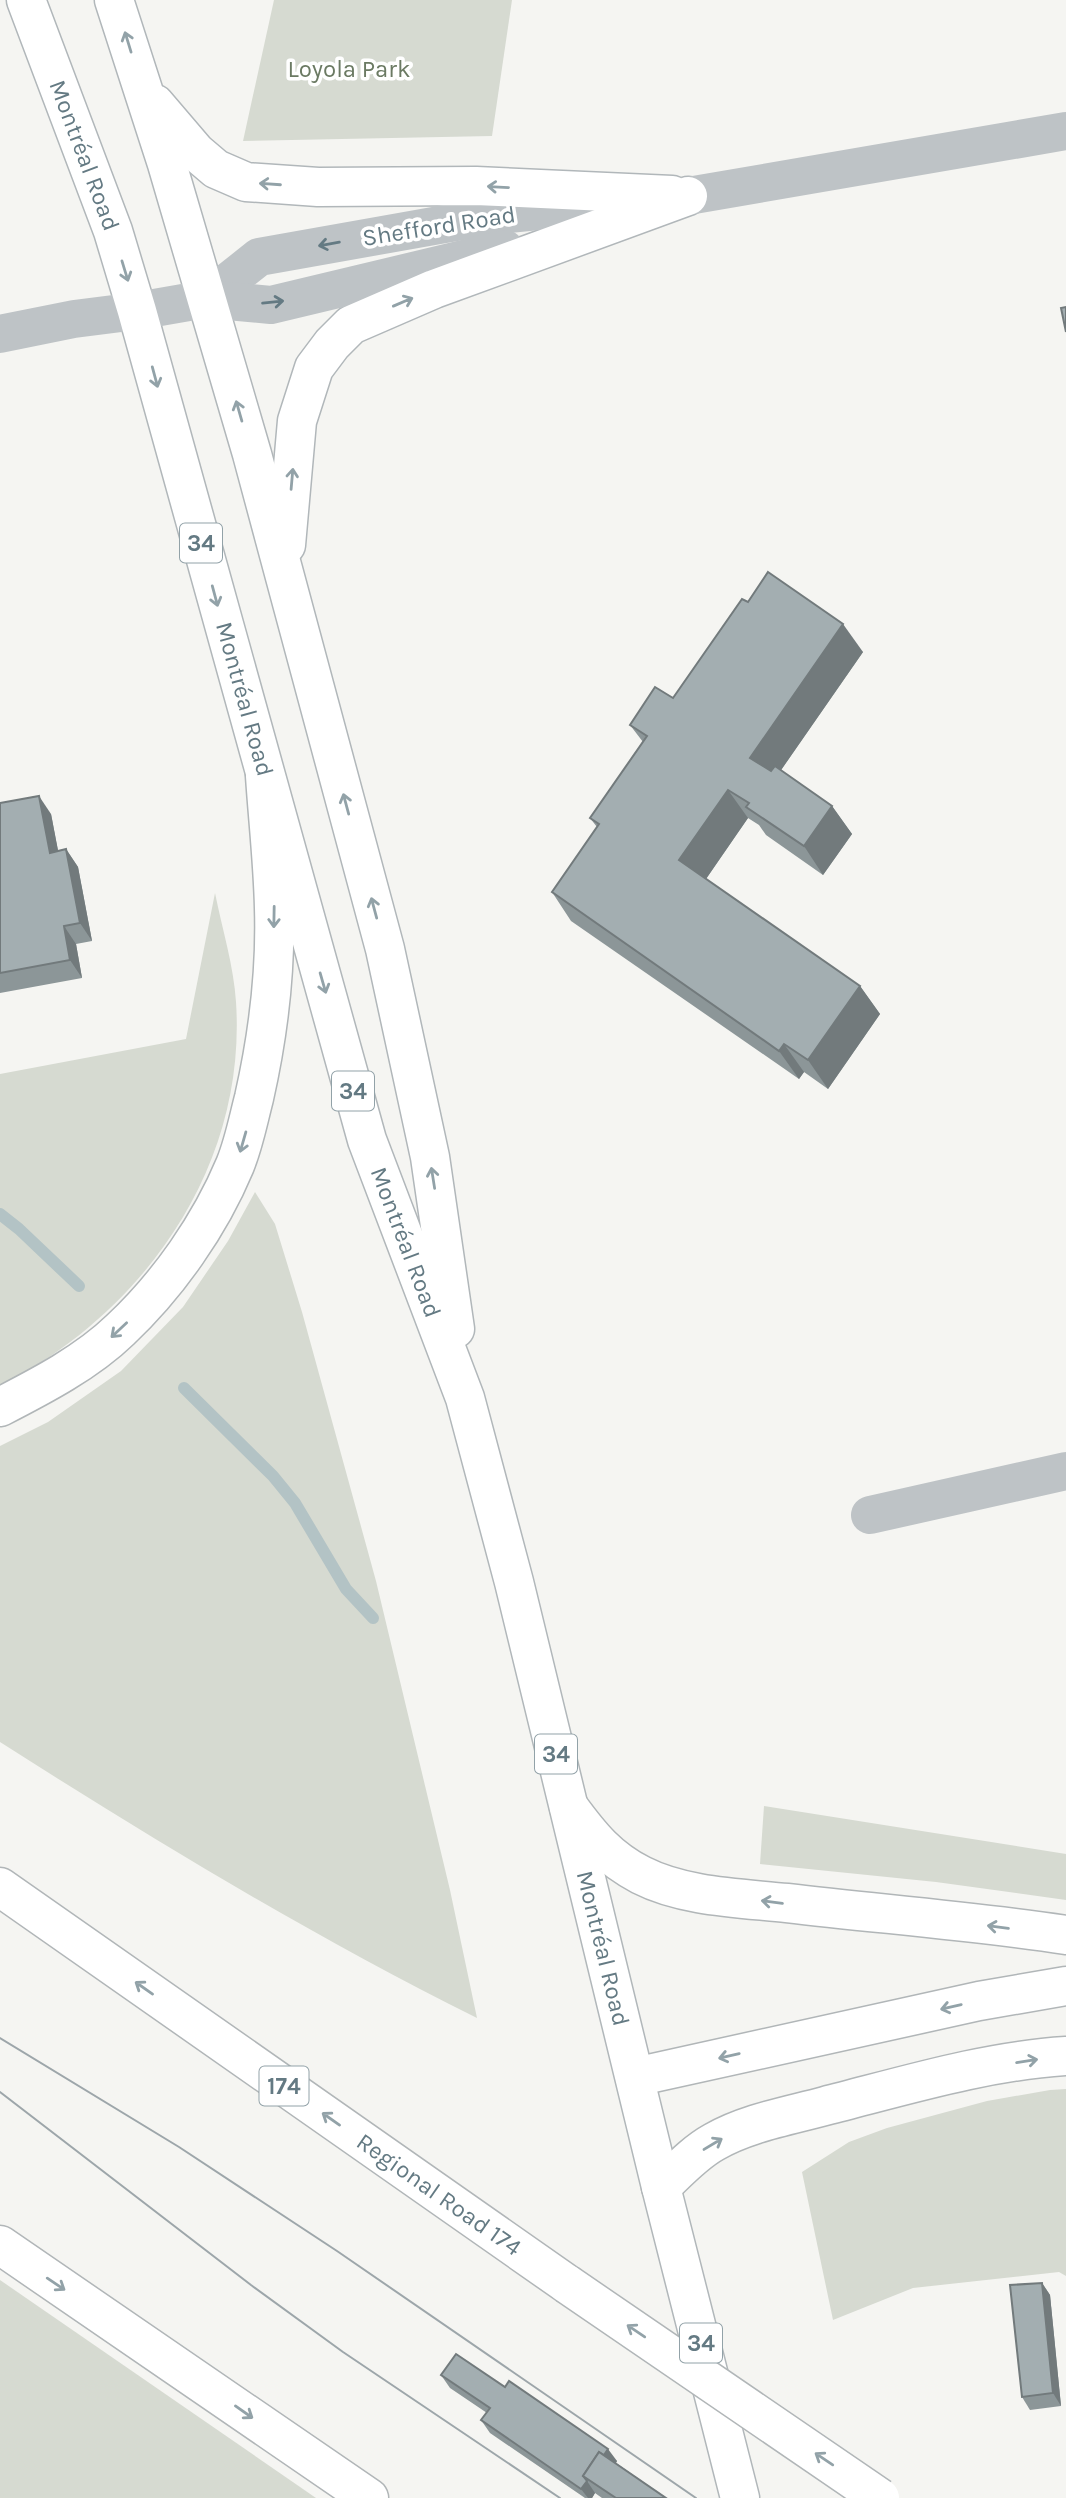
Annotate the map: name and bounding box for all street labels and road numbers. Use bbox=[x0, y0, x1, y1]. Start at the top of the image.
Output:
street label: Montréal Road bbox=[43, 76, 126, 235]
street label: Shefford Road bbox=[360, 200, 518, 252]
road number: 34 bbox=[180, 524, 222, 562]
street label: Montréal Road bbox=[210, 619, 279, 779]
road number: 34 bbox=[332, 1072, 374, 1110]
street label: Montréal Road bbox=[365, 1163, 447, 1321]
road number: 34 bbox=[535, 1735, 577, 1774]
street label: Montréal Road bbox=[571, 1868, 635, 2029]
road number: 174 bbox=[260, 2066, 308, 2106]
street label: Regional Road 174 bbox=[351, 2127, 527, 2262]
road number: 34 bbox=[680, 2324, 722, 2362]

